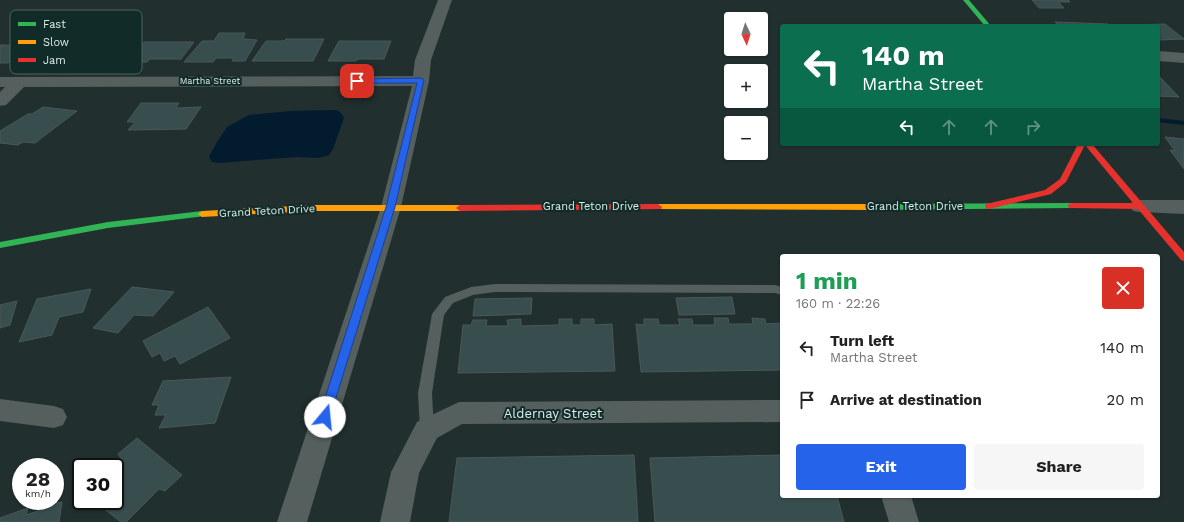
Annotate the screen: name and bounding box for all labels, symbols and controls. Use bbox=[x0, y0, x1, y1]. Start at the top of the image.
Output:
legend bbox=[10, 10, 142, 74]
north arrow bbox=[724, 12, 768, 56]
map controls bbox=[724, 12, 768, 160]
text: Fast bbox=[43, 18, 66, 31]
text: Slow bbox=[43, 36, 69, 49]
text: 140 m bbox=[862, 39, 945, 72]
icon: left bbox=[796, 40, 848, 92]
text: Jam bbox=[43, 54, 66, 67]
pin bbox=[340, 64, 374, 98]
button: + bbox=[724, 64, 768, 108]
icon: arrive bbox=[346, 70, 368, 92]
text: Martha Street bbox=[862, 73, 983, 94]
street label: Martha Street bbox=[180, 76, 240, 86]
button: − bbox=[724, 116, 768, 160]
icon: left bbox=[896, 116, 918, 138]
icon: ahead bbox=[938, 116, 960, 138]
icon: ahead bbox=[980, 116, 1002, 138]
icon: right bbox=[1022, 116, 1044, 138]
street label: Grand Teton Drive bbox=[543, 200, 639, 213]
street label: Grand Teton Drive bbox=[867, 200, 963, 213]
street label: Grand Teton Drive bbox=[219, 202, 315, 220]
text: 1 min bbox=[796, 267, 858, 295]
button: close bbox=[1102, 267, 1144, 309]
text: 160 m · 22:26 bbox=[796, 296, 880, 311]
text: Turn left bbox=[830, 332, 894, 350]
icon: left bbox=[796, 337, 818, 359]
text: 140 m bbox=[1100, 339, 1144, 357]
text: Martha Street bbox=[830, 350, 917, 365]
icon: arrive bbox=[796, 389, 818, 411]
text: Arrive at destination bbox=[830, 391, 982, 409]
text: 20 m bbox=[1107, 391, 1144, 409]
position arrow bbox=[304, 396, 346, 438]
street label: Aldernay Street bbox=[504, 406, 603, 421]
button: Exit bbox=[796, 444, 966, 490]
button: Share bbox=[974, 444, 1144, 490]
speed limit sign: 30 bbox=[72, 458, 124, 510]
text: 28 bbox=[26, 467, 50, 491]
text: km/h bbox=[25, 488, 51, 499]

